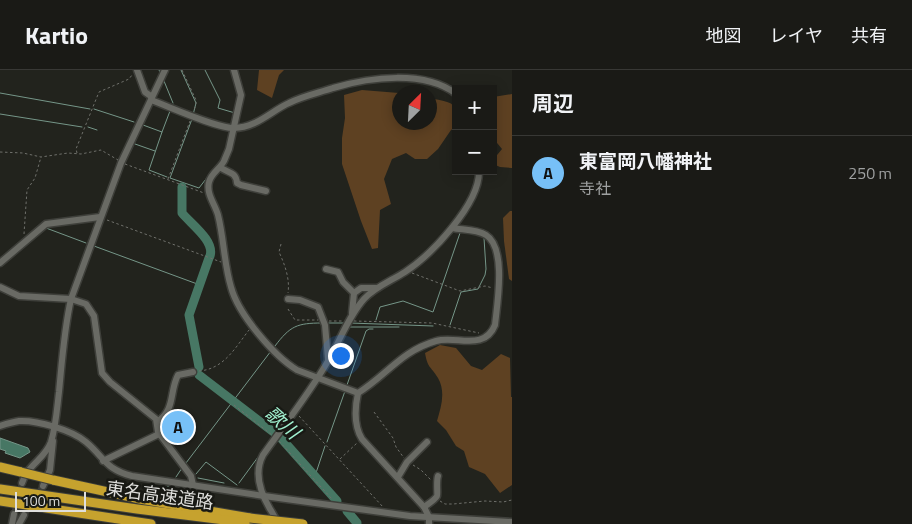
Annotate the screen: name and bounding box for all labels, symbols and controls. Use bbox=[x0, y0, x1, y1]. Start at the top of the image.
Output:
text: Kartio bbox=[25, 17, 88, 53]
text: 地図 bbox=[706, 22, 742, 49]
text: レイヤ bbox=[770, 22, 823, 49]
text: 共有 bbox=[851, 22, 887, 49]
north arrow bbox=[392, 85, 437, 130]
map controls bbox=[452, 85, 497, 175]
button: + bbox=[452, 85, 497, 130]
text: 周辺 bbox=[532, 87, 574, 119]
button: − bbox=[452, 130, 497, 175]
text: 東富岡八幡神社 bbox=[579, 146, 712, 175]
text: A bbox=[543, 161, 553, 185]
text: 250 m bbox=[848, 161, 892, 185]
text: 寺社 bbox=[579, 176, 611, 200]
your location bbox=[328, 343, 354, 369]
water label: 歌川 bbox=[259, 399, 308, 447]
pin: A bbox=[162, 408, 194, 446]
street label: 東名高速道路 bbox=[105, 474, 215, 516]
scale bar bbox=[15, 489, 86, 512]
text: 100 m bbox=[22, 490, 60, 511]

